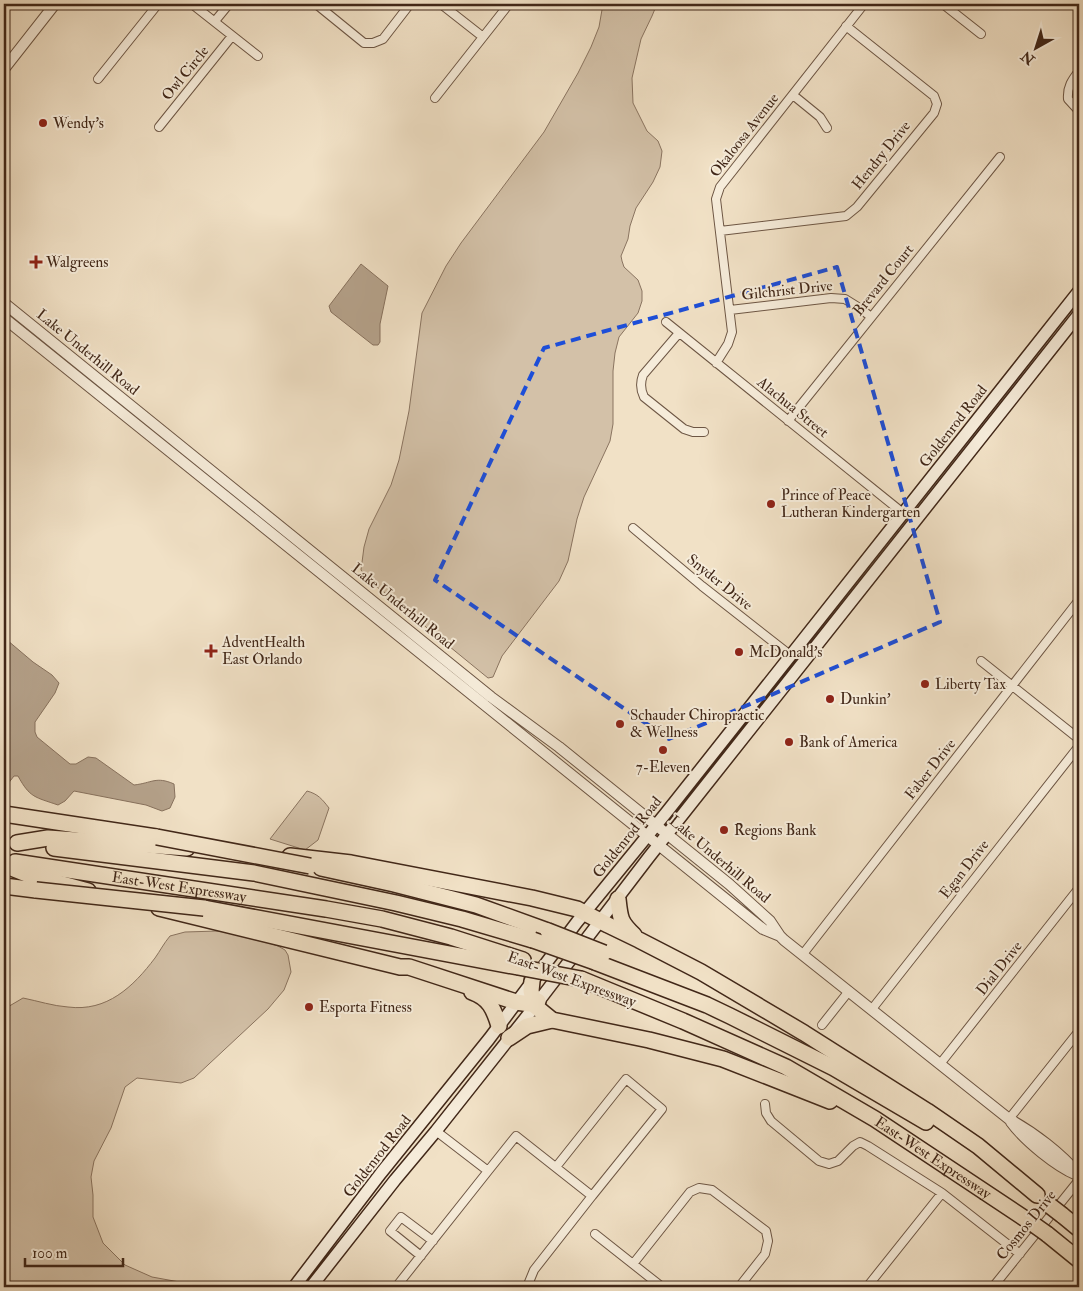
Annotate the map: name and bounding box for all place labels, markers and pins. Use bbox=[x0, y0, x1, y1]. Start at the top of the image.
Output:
place label: Wendy's bbox=[52, 114, 104, 133]
marker: Wendy's bbox=[37, 117, 49, 129]
place label: Walgreens bbox=[45, 253, 108, 272]
marker: Walgreens bbox=[30, 256, 42, 268]
place label: Prince of Peace Lutheran Kindergarten bbox=[781, 486, 921, 522]
marker: Prince of Peace Lutheran Kindergarten bbox=[765, 498, 777, 510]
place label: AdventHealth East Orlando bbox=[221, 633, 305, 669]
place label: McDonald's bbox=[749, 643, 822, 662]
marker: AdventHealth East Orlando bbox=[204, 644, 218, 658]
marker: McDonald's bbox=[733, 646, 745, 658]
place label: Liberty Tax bbox=[935, 675, 1006, 694]
marker: Liberty Tax bbox=[919, 678, 931, 690]
place label: Dunkin' bbox=[840, 690, 891, 709]
marker: Dunkin' bbox=[824, 693, 836, 705]
place label: Schauder Chiropractic & Wellness bbox=[630, 706, 764, 742]
marker: Schauder Chiropractic & Wellness bbox=[614, 718, 626, 730]
place label: Bank of America bbox=[799, 733, 898, 752]
marker: Bank of America bbox=[783, 736, 795, 748]
marker: 7-Eleven bbox=[657, 744, 669, 756]
place label: 7-Eleven bbox=[636, 758, 690, 777]
place label: Regions Bank bbox=[734, 821, 816, 840]
marker: Regions Bank bbox=[718, 824, 730, 836]
place label: Esporta Fitness bbox=[319, 998, 412, 1018]
marker: Esporta Fitness bbox=[303, 1001, 315, 1013]

